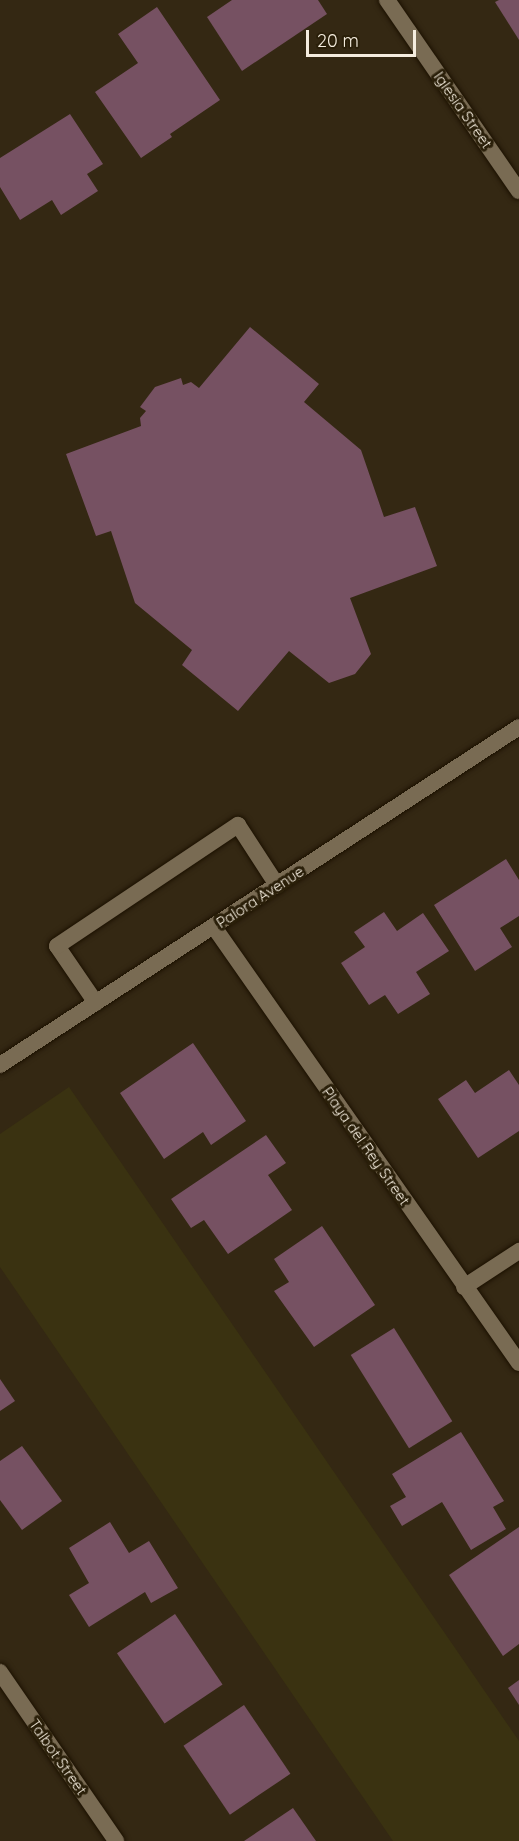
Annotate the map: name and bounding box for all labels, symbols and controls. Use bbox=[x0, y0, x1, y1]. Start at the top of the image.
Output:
scale bar bbox=[309, 18, 418, 56]
text: 20 m bbox=[317, 29, 359, 52]
street label: Iglesia Street bbox=[430, 68, 496, 152]
street label: Palora Avenue bbox=[213, 862, 307, 932]
street label: Playa del Rey Street bbox=[318, 1083, 414, 1209]
street label: Talbot Street bbox=[25, 1716, 91, 1798]

